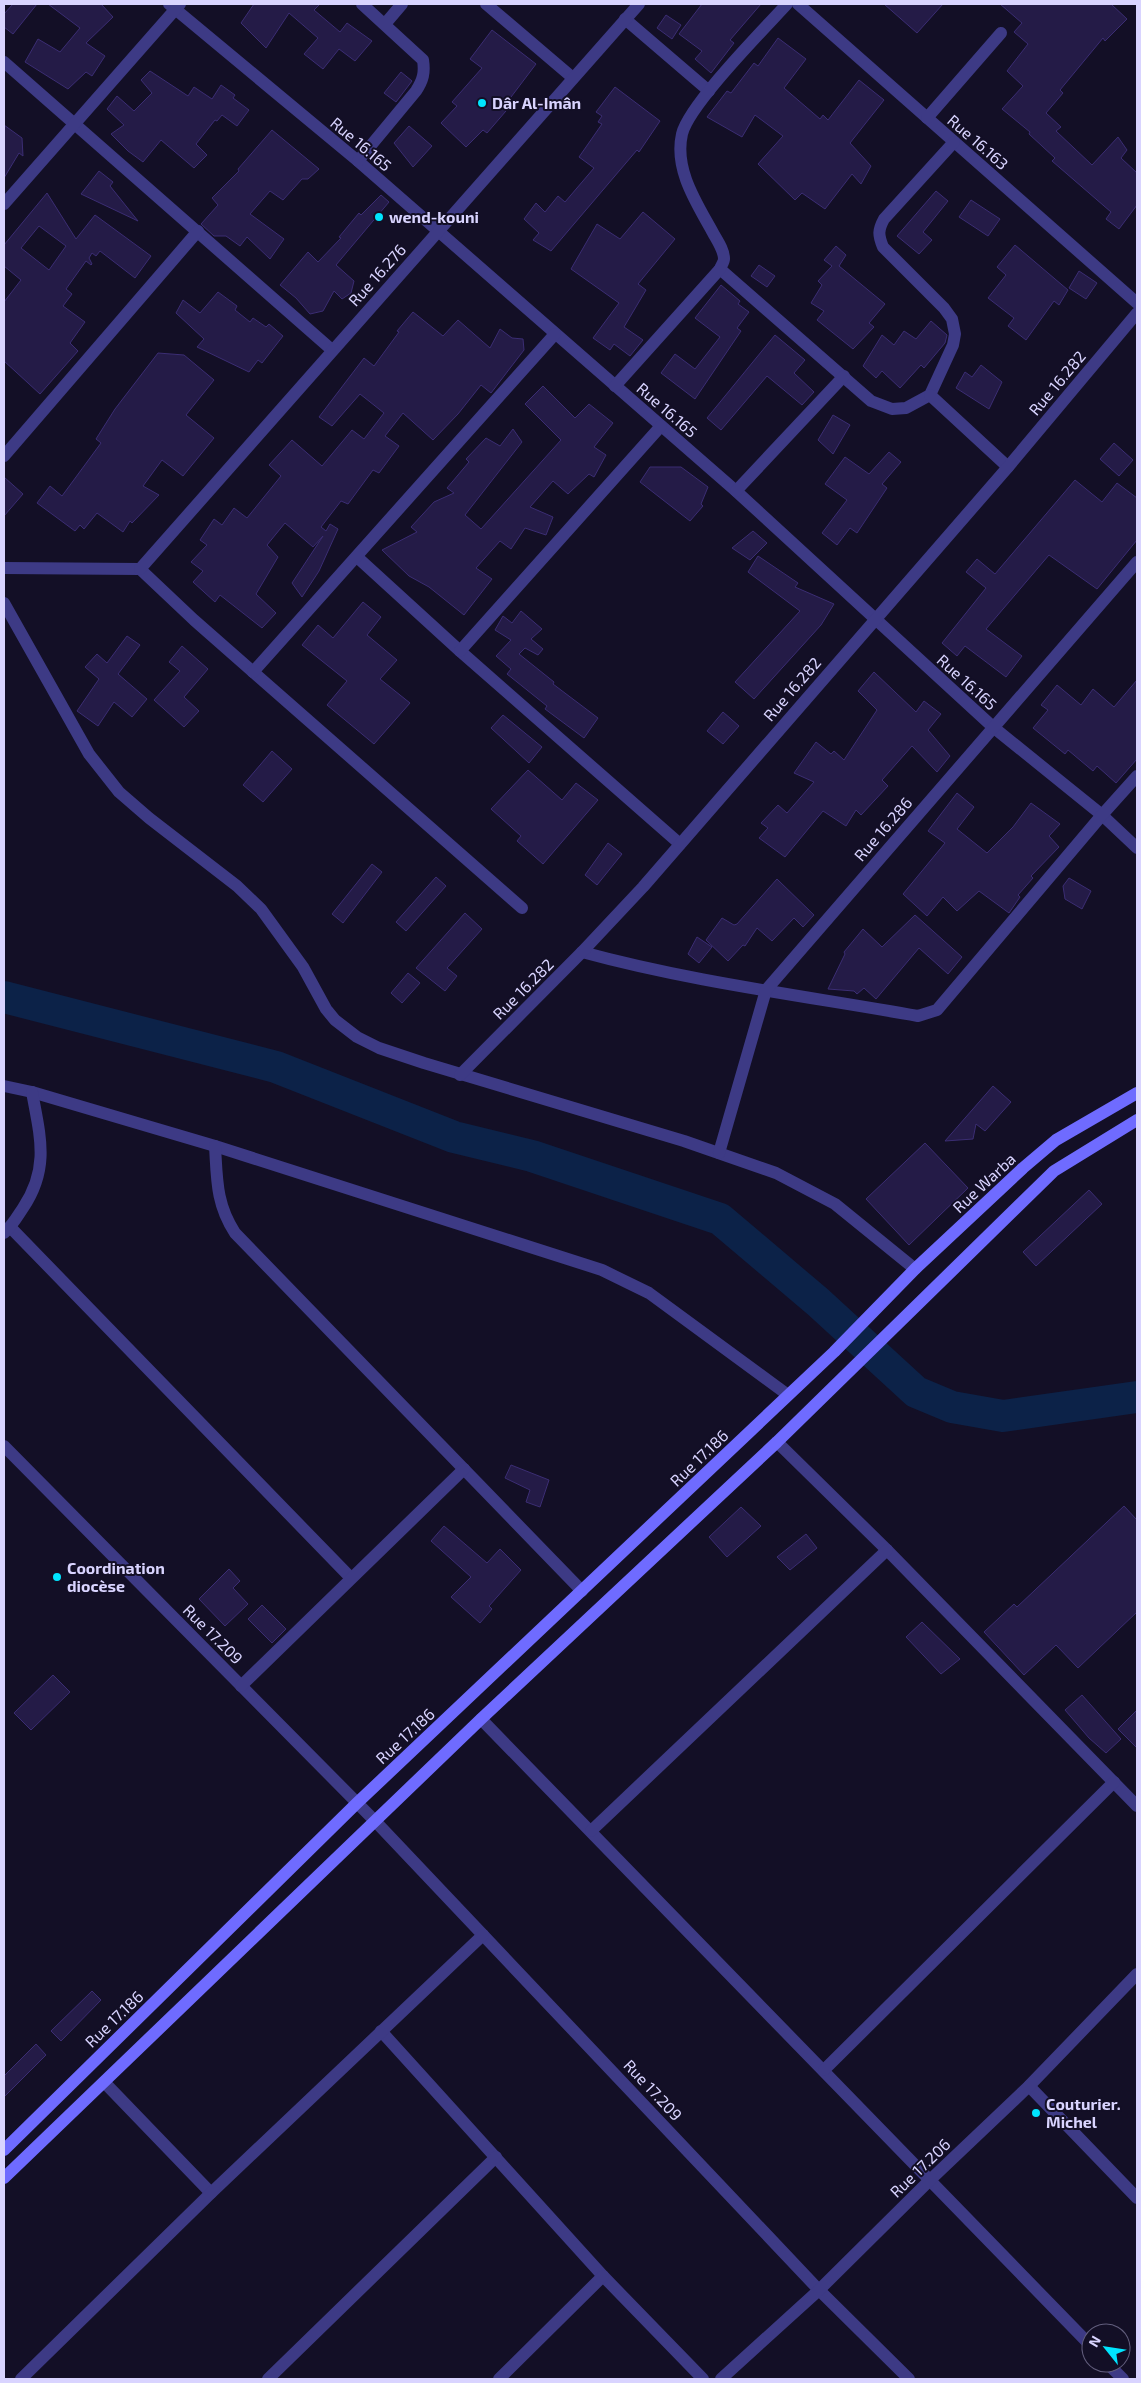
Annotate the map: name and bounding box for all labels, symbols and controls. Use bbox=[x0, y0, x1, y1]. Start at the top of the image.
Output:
place label: Dâr Al-Imân bbox=[492, 93, 581, 112]
marker: Dâr Al-Imân bbox=[476, 97, 488, 109]
street label: Rue 16.163 bbox=[944, 110, 1013, 173]
street label: Rue 16.165 bbox=[327, 113, 396, 175]
place label: wend-kouni bbox=[389, 207, 479, 226]
marker: wend-kouni bbox=[373, 211, 385, 223]
street label: Rue 16.276 bbox=[344, 240, 409, 310]
street label: Rue 16.282 bbox=[1024, 347, 1089, 419]
street label: Rue 16.165 bbox=[633, 378, 701, 441]
street label: Rue 16.165 bbox=[934, 650, 1001, 713]
street label: Rue 16.282 bbox=[759, 653, 824, 724]
street label: Rue 16.286 bbox=[850, 793, 915, 864]
street label: Rue 16.282 bbox=[488, 954, 557, 1023]
street label: Rue Warba bbox=[948, 1149, 1019, 1217]
street label: Rue 17.186 bbox=[666, 1425, 732, 1490]
place label: Coordination diocèse bbox=[67, 1558, 165, 1595]
marker: Coordination diocèse bbox=[51, 1571, 63, 1583]
street label: Rue 17.209 bbox=[180, 1600, 247, 1667]
street label: Rue 17.186 bbox=[371, 1704, 438, 1768]
street label: Rue 17.186 bbox=[81, 1986, 147, 2051]
street label: Rue 17.209 bbox=[620, 2055, 686, 2124]
place label: Couturier. Michel bbox=[1046, 2094, 1121, 2131]
marker: Couturier. Michel bbox=[1030, 2107, 1042, 2119]
street label: Rue 17.206 bbox=[886, 2134, 954, 2201]
north arrow bbox=[1081, 2323, 1131, 2373]
text: N bbox=[1084, 2333, 1104, 2350]

